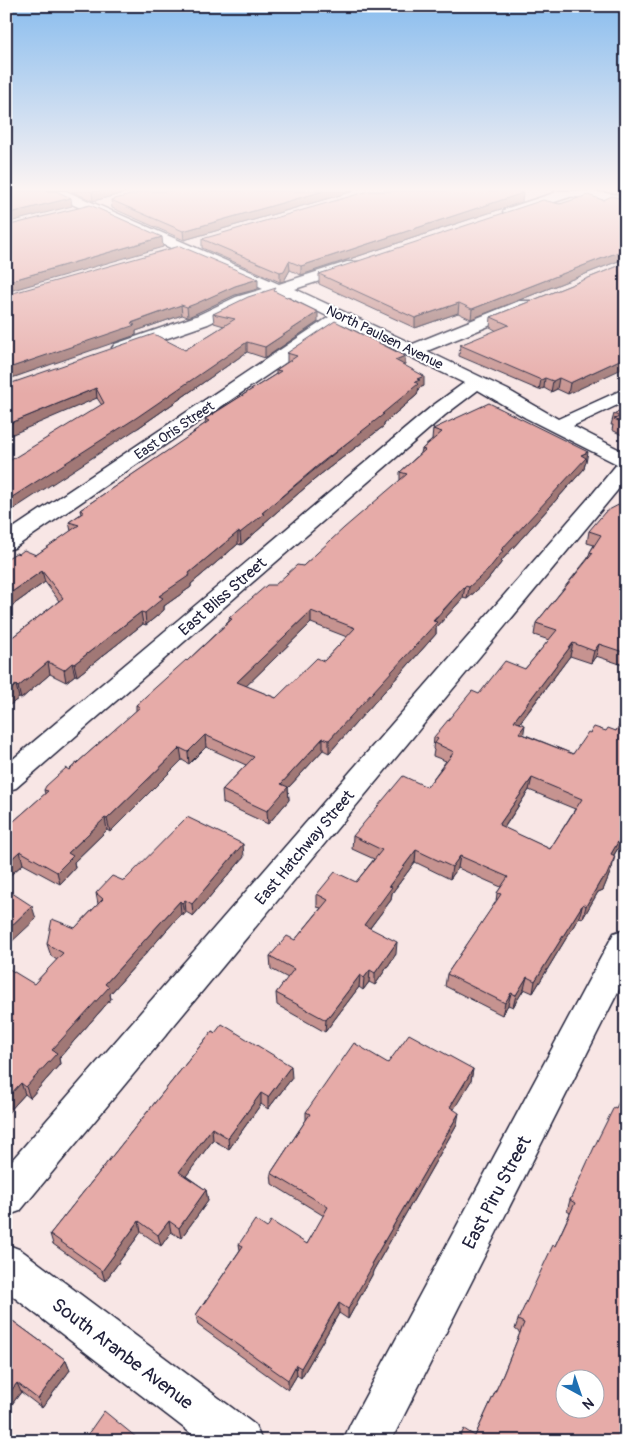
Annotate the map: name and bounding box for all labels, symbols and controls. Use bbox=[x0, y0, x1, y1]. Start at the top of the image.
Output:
street label: North Paulsen Avenue bbox=[324, 302, 446, 373]
street label: East Oris Street bbox=[131, 397, 218, 463]
street label: East Bliss Street bbox=[175, 553, 271, 640]
street label: East Hatchway Street bbox=[251, 786, 359, 909]
street label: East Piru Street bbox=[457, 1131, 537, 1253]
street label: South Aranbe Avenue bbox=[47, 1293, 198, 1415]
north arrow bbox=[554, 1370, 604, 1420]
text: N bbox=[579, 1394, 597, 1413]

